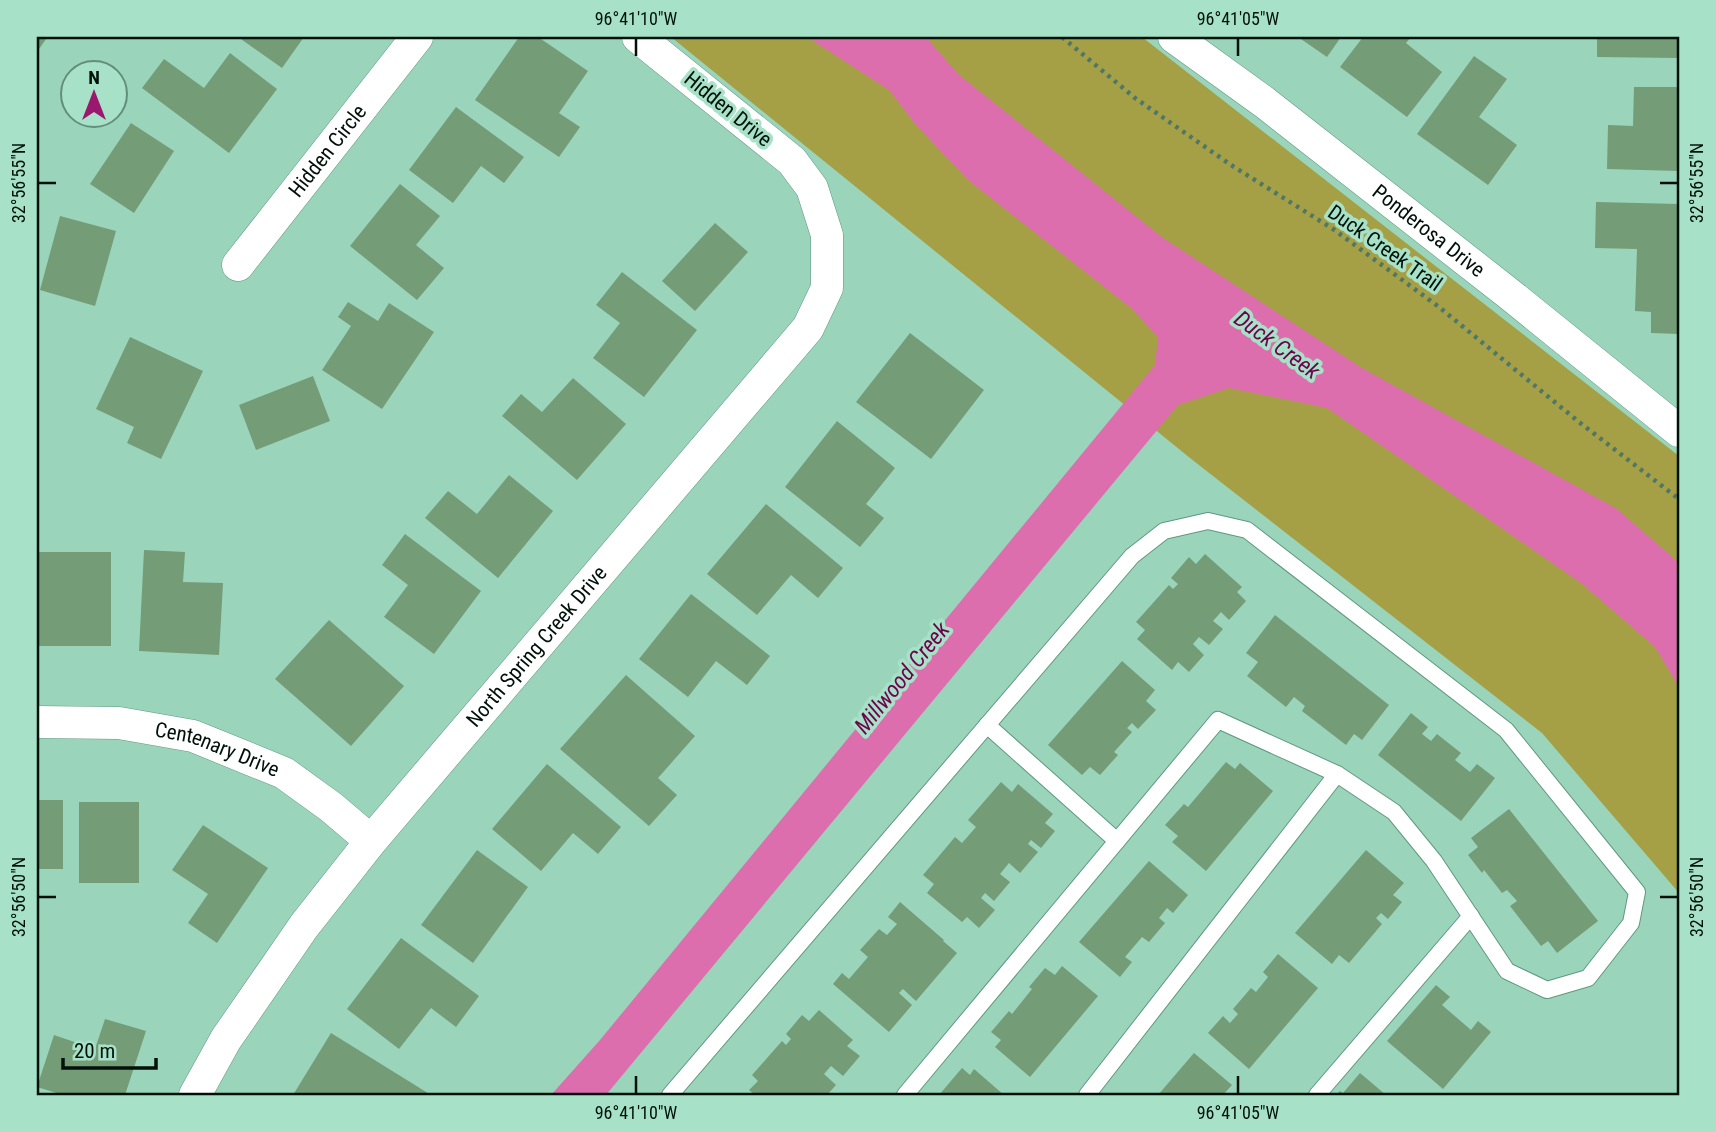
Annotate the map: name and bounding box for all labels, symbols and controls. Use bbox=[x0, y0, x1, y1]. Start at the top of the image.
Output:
text: 96°41'10"W bbox=[595, 8, 678, 29]
text: 96°41'05"W bbox=[1197, 8, 1280, 29]
north arrow bbox=[60, 60, 130, 130]
text: N bbox=[88, 66, 100, 89]
street label: Hidden Drive bbox=[679, 67, 777, 152]
street label: Hidden Circle bbox=[284, 100, 371, 202]
text: 32°56'55"N bbox=[8, 143, 29, 223]
text: 32°56'55"N bbox=[1686, 143, 1707, 223]
street label: Ponderosa Drive bbox=[1368, 180, 1489, 282]
street label: Duck Creek Trail bbox=[1323, 200, 1447, 296]
water label: Duck Creek bbox=[1229, 305, 1326, 386]
street label: North Spring Creek Drive bbox=[462, 561, 612, 732]
water label: Millwood Creek bbox=[849, 616, 956, 739]
street label: Centenary Drive bbox=[153, 718, 283, 782]
text: 32°56'50"N bbox=[8, 857, 29, 937]
text: 32°56'50"N bbox=[1686, 857, 1707, 937]
scale bar bbox=[63, 1027, 156, 1071]
text: 20 m bbox=[74, 1039, 115, 1063]
text: 96°41'10"W bbox=[595, 1102, 678, 1123]
text: 96°41'05"W bbox=[1197, 1102, 1280, 1123]

